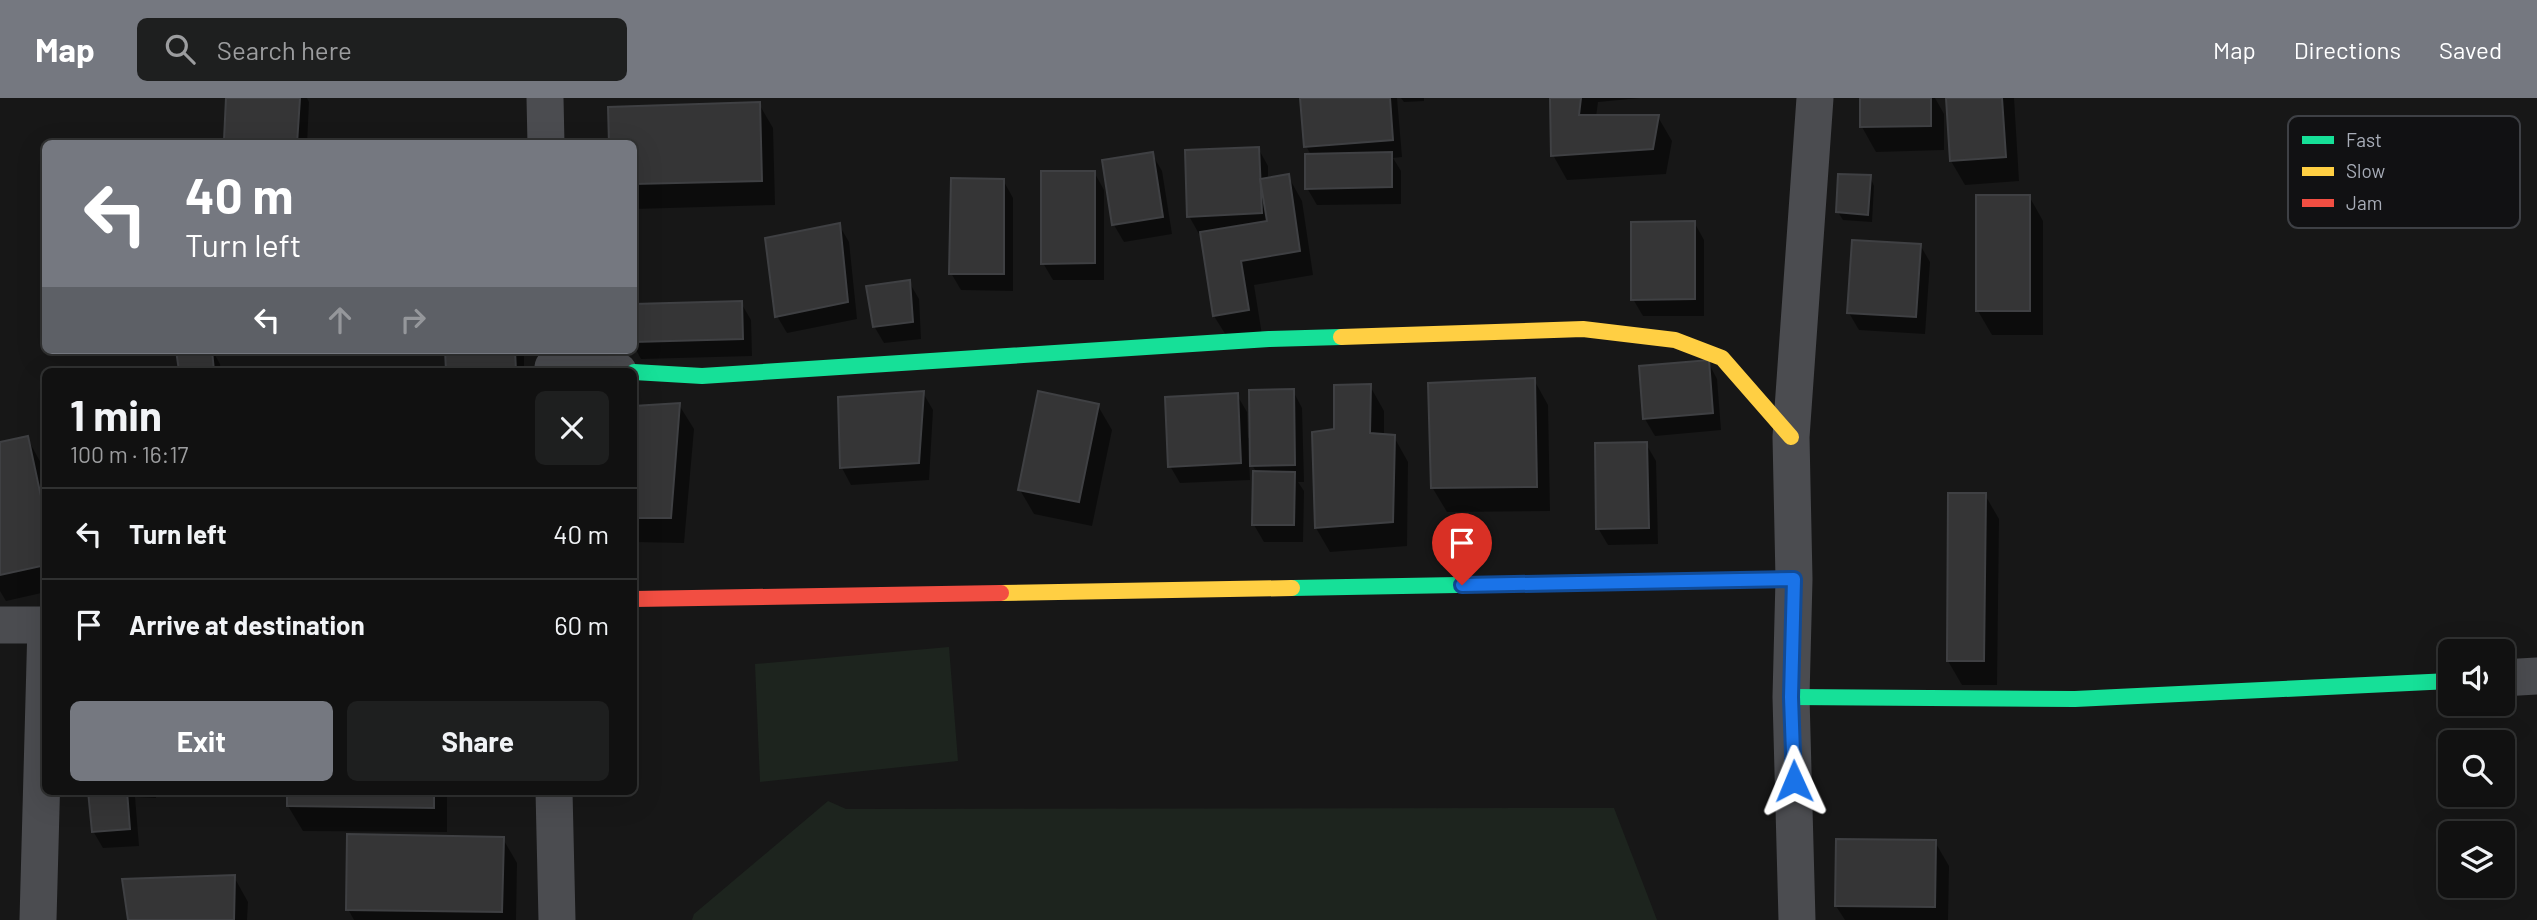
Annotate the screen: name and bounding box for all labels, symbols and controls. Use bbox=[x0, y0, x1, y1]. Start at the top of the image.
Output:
search box bbox=[137, 18, 627, 81]
text: Map bbox=[35, 29, 95, 69]
icon: search bbox=[161, 30, 199, 68]
text: Search here bbox=[217, 34, 352, 65]
text: Map bbox=[2213, 35, 2256, 64]
text: Directions bbox=[2294, 35, 2401, 64]
text: Saved bbox=[2439, 35, 2502, 64]
legend bbox=[2288, 116, 2520, 228]
text: Fast bbox=[2346, 128, 2382, 151]
text: Slow bbox=[2346, 159, 2385, 182]
text: 40 m bbox=[185, 165, 293, 224]
icon: left bbox=[70, 168, 161, 259]
text: Jam bbox=[2346, 191, 2382, 214]
text: Turn left bbox=[185, 225, 302, 263]
icon: left bbox=[248, 301, 286, 339]
icon: ahead bbox=[321, 301, 359, 339]
icon: right bbox=[394, 301, 432, 339]
text: 1 min bbox=[70, 389, 162, 439]
button: close bbox=[535, 391, 609, 465]
text: 100 m · 16:17 bbox=[70, 440, 188, 468]
pin bbox=[1432, 513, 1492, 585]
icon: left bbox=[70, 515, 108, 553]
text: Turn left bbox=[129, 518, 227, 549]
text: 40 m bbox=[553, 518, 609, 549]
icon: arrive bbox=[1443, 524, 1481, 562]
icon: arrive bbox=[70, 606, 108, 644]
text: Arrive at destination bbox=[129, 609, 365, 640]
text: 60 m bbox=[554, 609, 609, 640]
map controls bbox=[2438, 639, 2515, 898]
button: sound bbox=[2438, 639, 2515, 716]
button: Exit bbox=[70, 701, 333, 781]
button: Share bbox=[347, 701, 609, 781]
button: search bbox=[2438, 730, 2515, 807]
position arrow bbox=[1757, 744, 1831, 818]
button: layers bbox=[2438, 821, 2515, 898]

